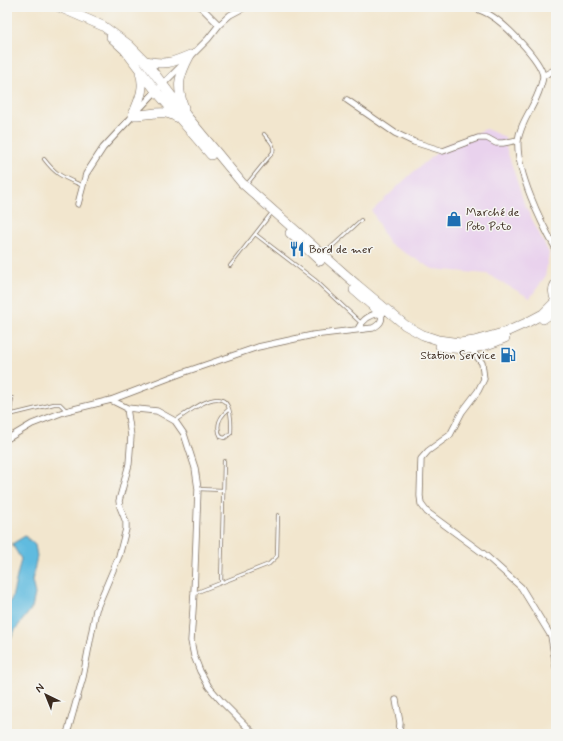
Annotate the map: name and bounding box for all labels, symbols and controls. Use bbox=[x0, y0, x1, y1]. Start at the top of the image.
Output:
place label: Marché de Poto Poto bbox=[466, 205, 520, 235]
shop icon: Marché de Poto Poto bbox=[445, 210, 463, 228]
restaurant icon: Bord de mer bbox=[288, 240, 306, 258]
place label: Bord de mer bbox=[309, 242, 373, 258]
fuel station icon: Station Service bbox=[499, 346, 517, 364]
place label: Station Service bbox=[420, 348, 496, 364]
north arrow bbox=[26, 675, 66, 715]
text: N bbox=[32, 681, 47, 696]

